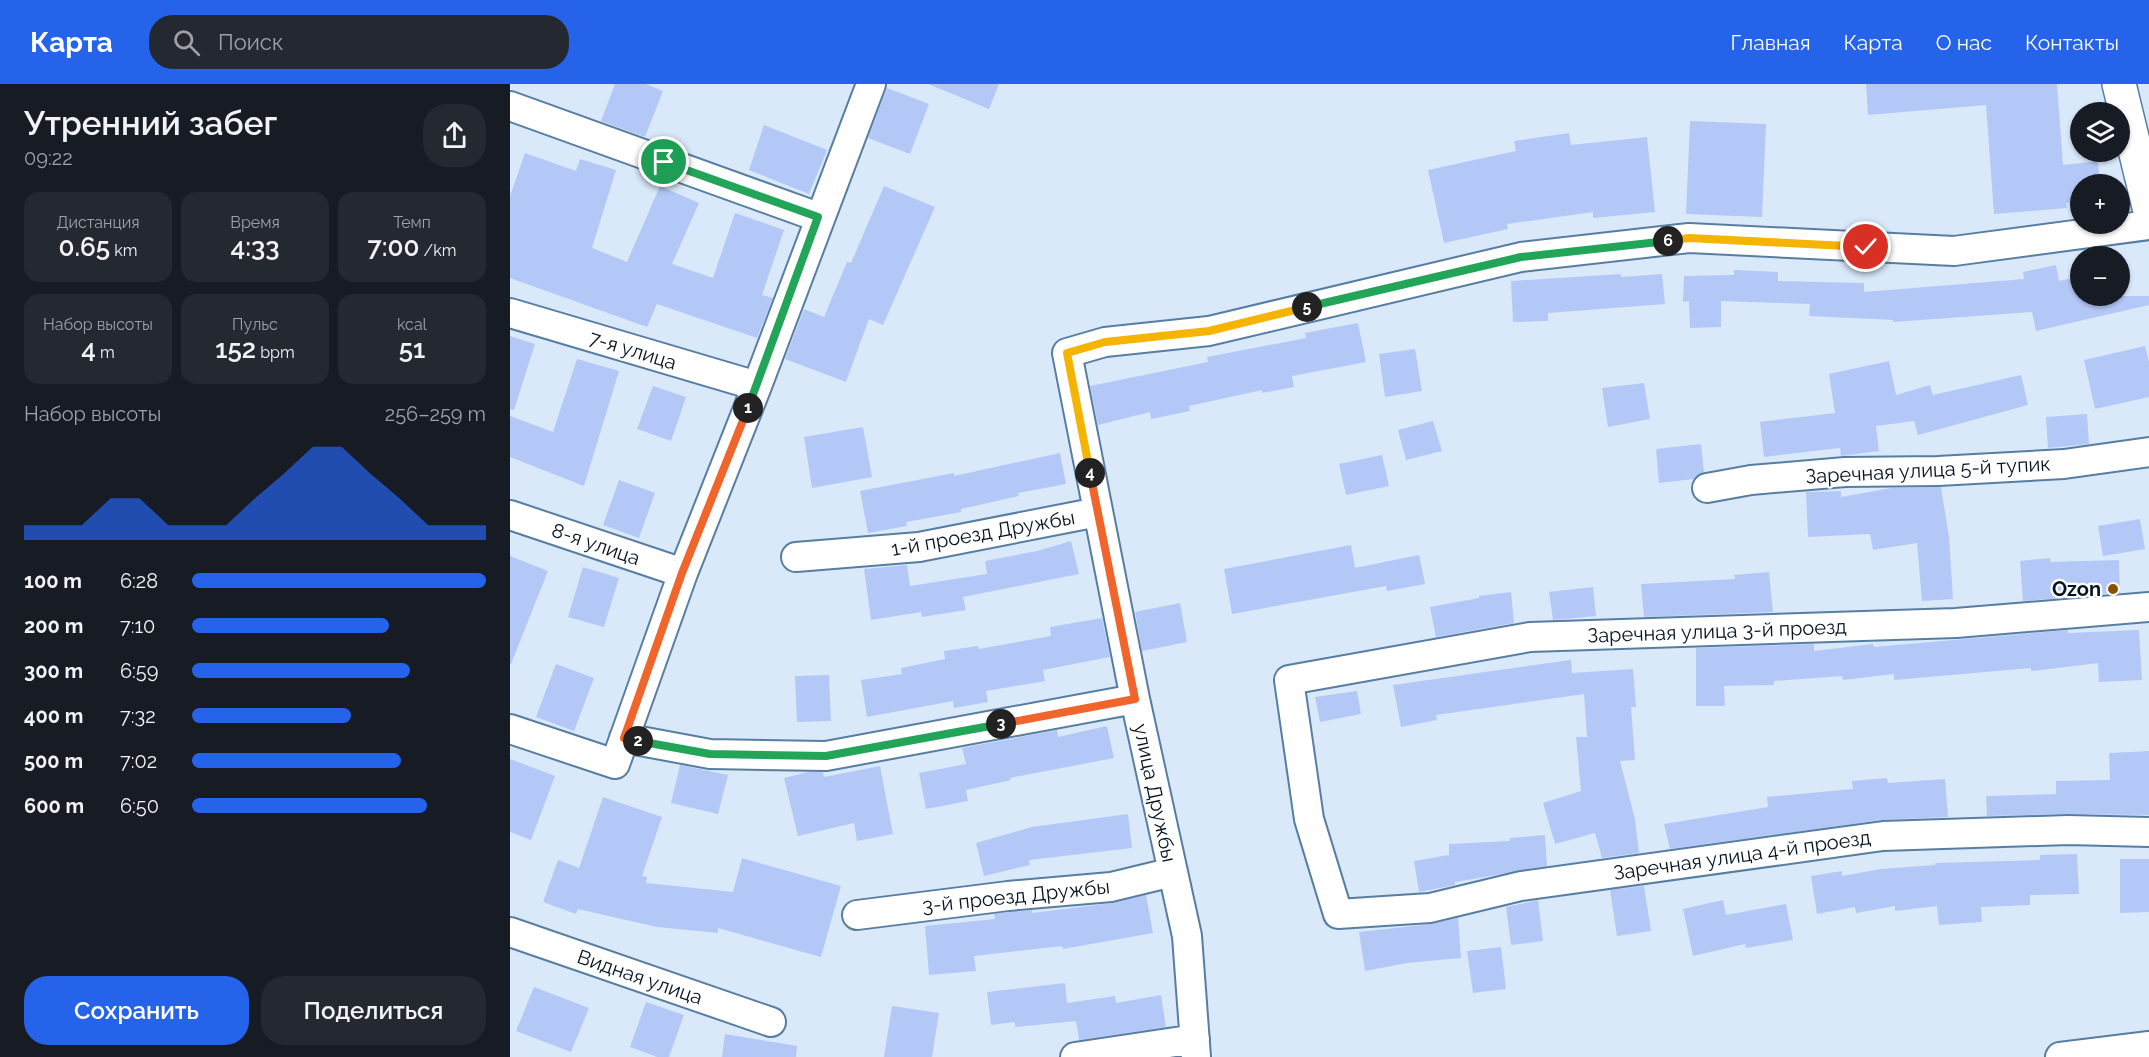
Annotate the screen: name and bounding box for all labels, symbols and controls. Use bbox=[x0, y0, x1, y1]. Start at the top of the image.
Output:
search box bbox=[149, 15, 569, 69]
text: Карта bbox=[30, 26, 113, 59]
icon: search bbox=[170, 26, 203, 59]
text: Поиск bbox=[218, 29, 283, 55]
text: Главная bbox=[1731, 30, 1811, 55]
text: Карта bbox=[1844, 30, 1903, 55]
text: О нас bbox=[1936, 30, 1992, 55]
text: Контакты bbox=[2025, 30, 2119, 55]
map controls bbox=[2070, 102, 2130, 306]
button: layers bbox=[2070, 102, 2130, 162]
text: Утренний забег bbox=[24, 104, 277, 143]
button: share bbox=[423, 104, 486, 167]
pin bbox=[638, 136, 689, 187]
icon: arrive bbox=[647, 145, 680, 178]
text: 09:22 bbox=[24, 146, 73, 170]
button: + bbox=[2070, 174, 2130, 234]
text: Дистанция bbox=[57, 213, 139, 232]
text: Время bbox=[230, 213, 280, 232]
text: Темп bbox=[393, 213, 431, 232]
pin bbox=[1840, 221, 1891, 272]
pin: 6 bbox=[1653, 226, 1683, 256]
icon: check bbox=[1849, 230, 1882, 263]
text: 6 bbox=[1663, 231, 1673, 250]
text: 0.65 bbox=[59, 232, 110, 262]
text: 4:33 bbox=[230, 232, 280, 262]
text: 7:00 bbox=[368, 232, 420, 262]
text: km bbox=[110, 241, 137, 260]
text: /km bbox=[420, 241, 456, 260]
button: − bbox=[2070, 246, 2130, 306]
pin: 5 bbox=[1292, 292, 1322, 322]
text: 5 bbox=[1303, 297, 1311, 316]
text: Набор высоты bbox=[43, 315, 153, 334]
text: Пульс bbox=[232, 315, 278, 334]
text: kcal bbox=[397, 315, 427, 334]
street label: 7-я улица bbox=[586, 325, 680, 375]
text: 4 bbox=[81, 334, 96, 364]
text: 152 bbox=[215, 334, 256, 364]
text: 51 bbox=[399, 334, 425, 364]
text: m bbox=[96, 343, 115, 362]
text: bpm bbox=[256, 343, 295, 362]
pin: 1 bbox=[733, 393, 763, 423]
text: 1 bbox=[744, 398, 752, 417]
text: Набор высоты bbox=[24, 402, 161, 426]
text: 256–259 m bbox=[385, 402, 486, 426]
street label: Заречная улица 5-й тупик bbox=[1805, 452, 2051, 488]
pin: 4 bbox=[1075, 458, 1105, 488]
text: 4 bbox=[1085, 463, 1095, 482]
street label: 1-й проезд Дружбы bbox=[889, 505, 1077, 561]
street label: 8-я улица bbox=[549, 518, 643, 570]
text: 100 m bbox=[24, 569, 82, 593]
text: 6:28 bbox=[120, 569, 158, 593]
place label: Ozon bbox=[2052, 577, 2101, 601]
marker: Ozon bbox=[2106, 582, 2120, 596]
text: 200 m bbox=[24, 614, 83, 638]
text: 7:10 bbox=[120, 614, 155, 638]
street label: Заречная улица 3-й проезд bbox=[1587, 614, 1848, 648]
text: 300 m bbox=[24, 659, 83, 683]
text: 6:59 bbox=[120, 659, 158, 683]
text: 400 m bbox=[24, 704, 83, 728]
text: 7:32 bbox=[120, 704, 156, 728]
pin: 3 bbox=[986, 709, 1016, 739]
text: 3 bbox=[997, 714, 1005, 733]
street label: улица Дружбы bbox=[1129, 722, 1181, 864]
pin: 2 bbox=[623, 726, 653, 756]
text: 2 bbox=[633, 731, 643, 750]
text: 500 m bbox=[24, 749, 83, 773]
text: 7:02 bbox=[120, 749, 157, 773]
text: 600 m bbox=[24, 794, 84, 818]
text: 6:50 bbox=[120, 794, 159, 818]
street label: Заречная улица 4-й проезд bbox=[1612, 825, 1873, 885]
street label: 3-й проезд Дружбы bbox=[921, 874, 1111, 918]
street label: Видная улица bbox=[574, 944, 706, 1010]
button: Сохранить bbox=[24, 976, 249, 1045]
button: Поделиться bbox=[261, 976, 486, 1045]

